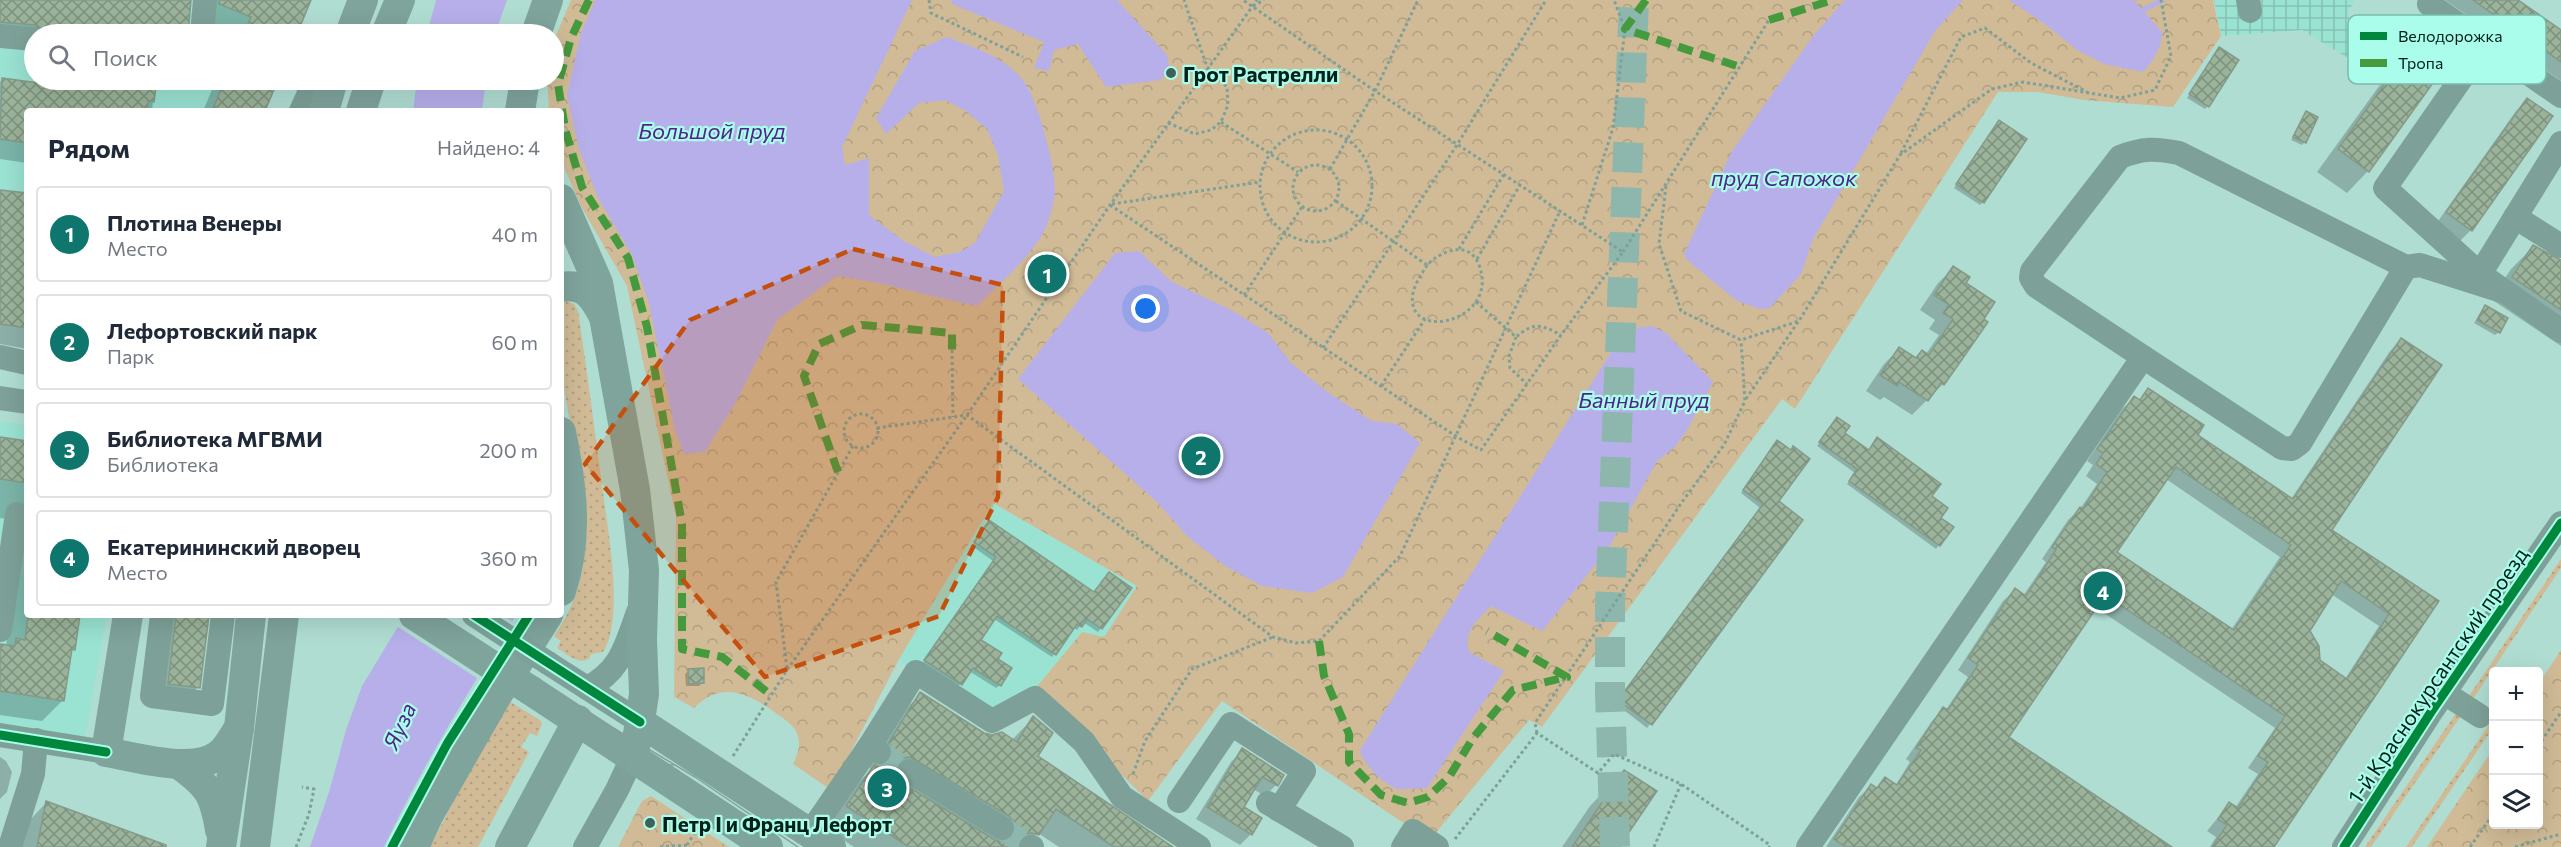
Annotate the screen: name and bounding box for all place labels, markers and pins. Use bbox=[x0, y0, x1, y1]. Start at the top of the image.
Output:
place label: Грот Растрелли bbox=[1183, 61, 1338, 86]
marker: Грот Растрелли bbox=[1164, 66, 1178, 80]
pin: 1 bbox=[1028, 252, 1066, 296]
pin: 2 bbox=[1182, 434, 1220, 478]
pin: 4 bbox=[2084, 568, 2122, 614]
pin: 3 bbox=[868, 766, 906, 810]
place label: Петр I и Франц Лефорт bbox=[662, 811, 892, 836]
marker: Петр I и Франц Лефорт bbox=[643, 816, 657, 830]

